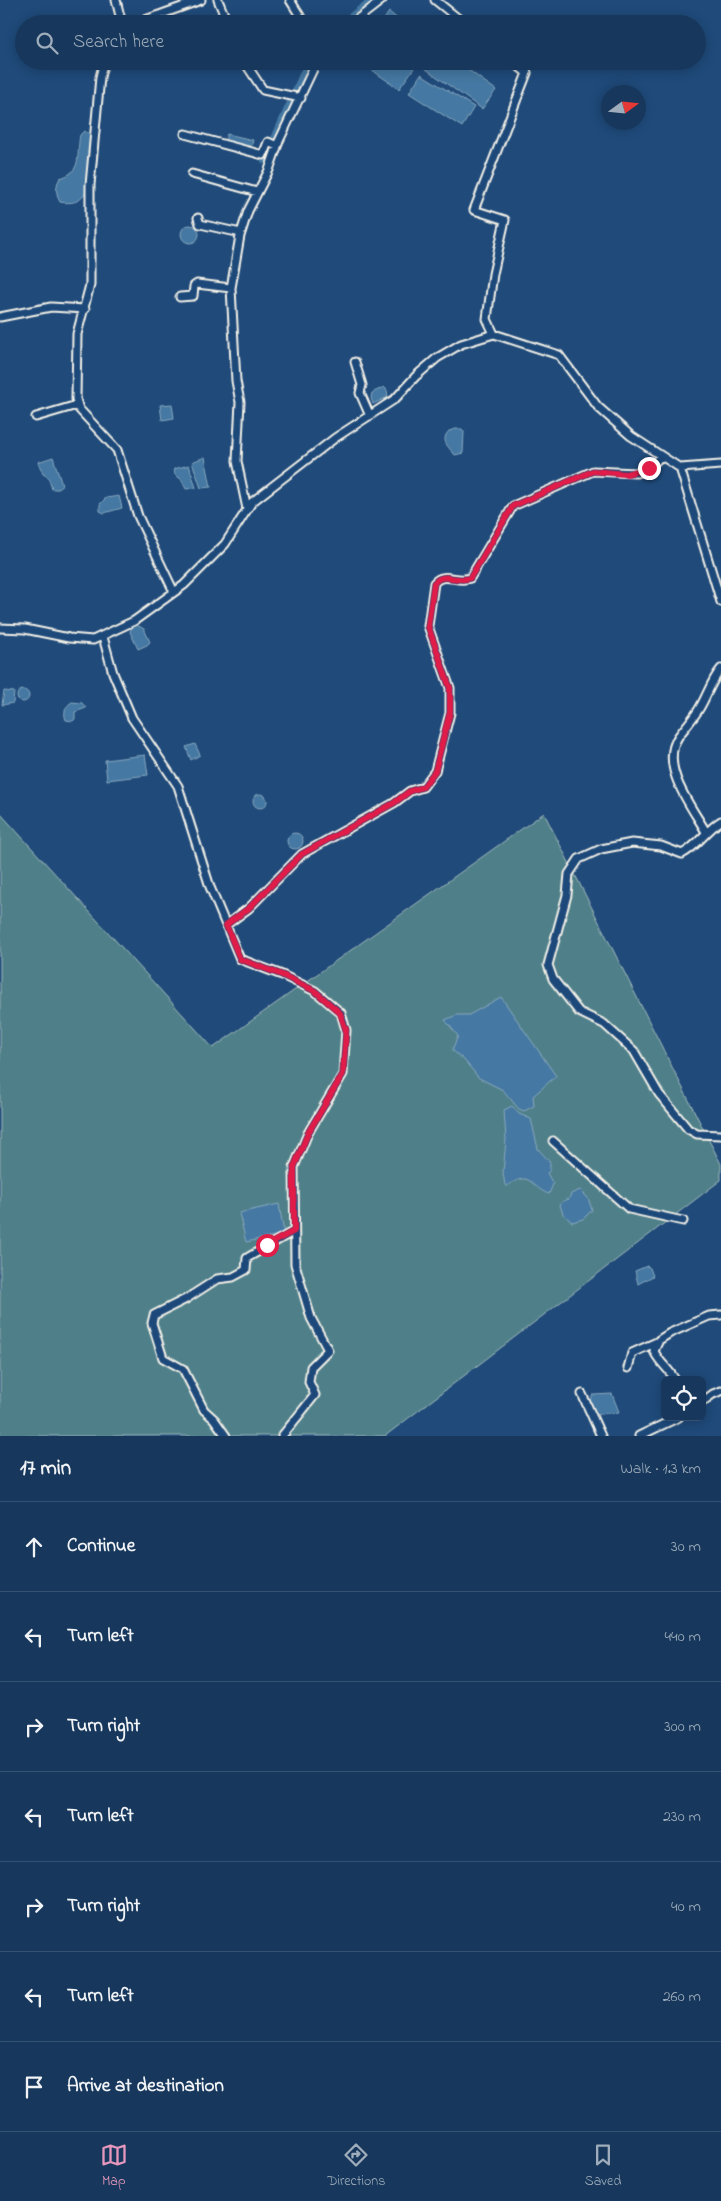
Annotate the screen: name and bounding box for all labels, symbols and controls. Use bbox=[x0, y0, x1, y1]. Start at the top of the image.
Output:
search box bbox=[15, 15, 706, 70]
icon: search bbox=[33, 29, 61, 57]
text: Search here bbox=[73, 29, 164, 56]
north arrow bbox=[601, 85, 646, 130]
route end bbox=[638, 457, 661, 480]
route start bbox=[256, 1234, 279, 1257]
map controls bbox=[661, 1376, 706, 1421]
button: locate bbox=[661, 1376, 706, 1421]
text: 17 min bbox=[20, 1454, 71, 1484]
text: Walk · 1.3 km bbox=[620, 1457, 701, 1481]
icon: ahead bbox=[20, 1533, 48, 1561]
text: Continue bbox=[67, 1533, 135, 1560]
text: 30 m bbox=[671, 1535, 701, 1559]
icon: left bbox=[20, 1623, 48, 1651]
text: Turn left bbox=[67, 1623, 134, 1650]
text: 440 m bbox=[664, 1625, 701, 1649]
icon: right bbox=[20, 1713, 48, 1741]
text: Turn right bbox=[67, 1713, 140, 1740]
text: 300 m bbox=[664, 1715, 701, 1739]
icon: left bbox=[20, 1803, 48, 1831]
text: Turn left bbox=[67, 1803, 134, 1830]
text: 230 m bbox=[663, 1805, 701, 1829]
icon: right bbox=[20, 1893, 48, 1921]
text: Turn right bbox=[67, 1893, 140, 1920]
text: 40 m bbox=[671, 1895, 701, 1919]
icon: left bbox=[20, 1983, 48, 2011]
text: Turn left bbox=[67, 1983, 134, 2010]
text: 260 m bbox=[663, 1985, 701, 2009]
icon: arrive bbox=[20, 2073, 48, 2101]
text: Arrive at destination bbox=[67, 2073, 224, 2100]
tab: Map bbox=[100, 2141, 128, 2192]
tab: Directions bbox=[327, 2141, 385, 2192]
tab: Saved bbox=[585, 2141, 621, 2192]

